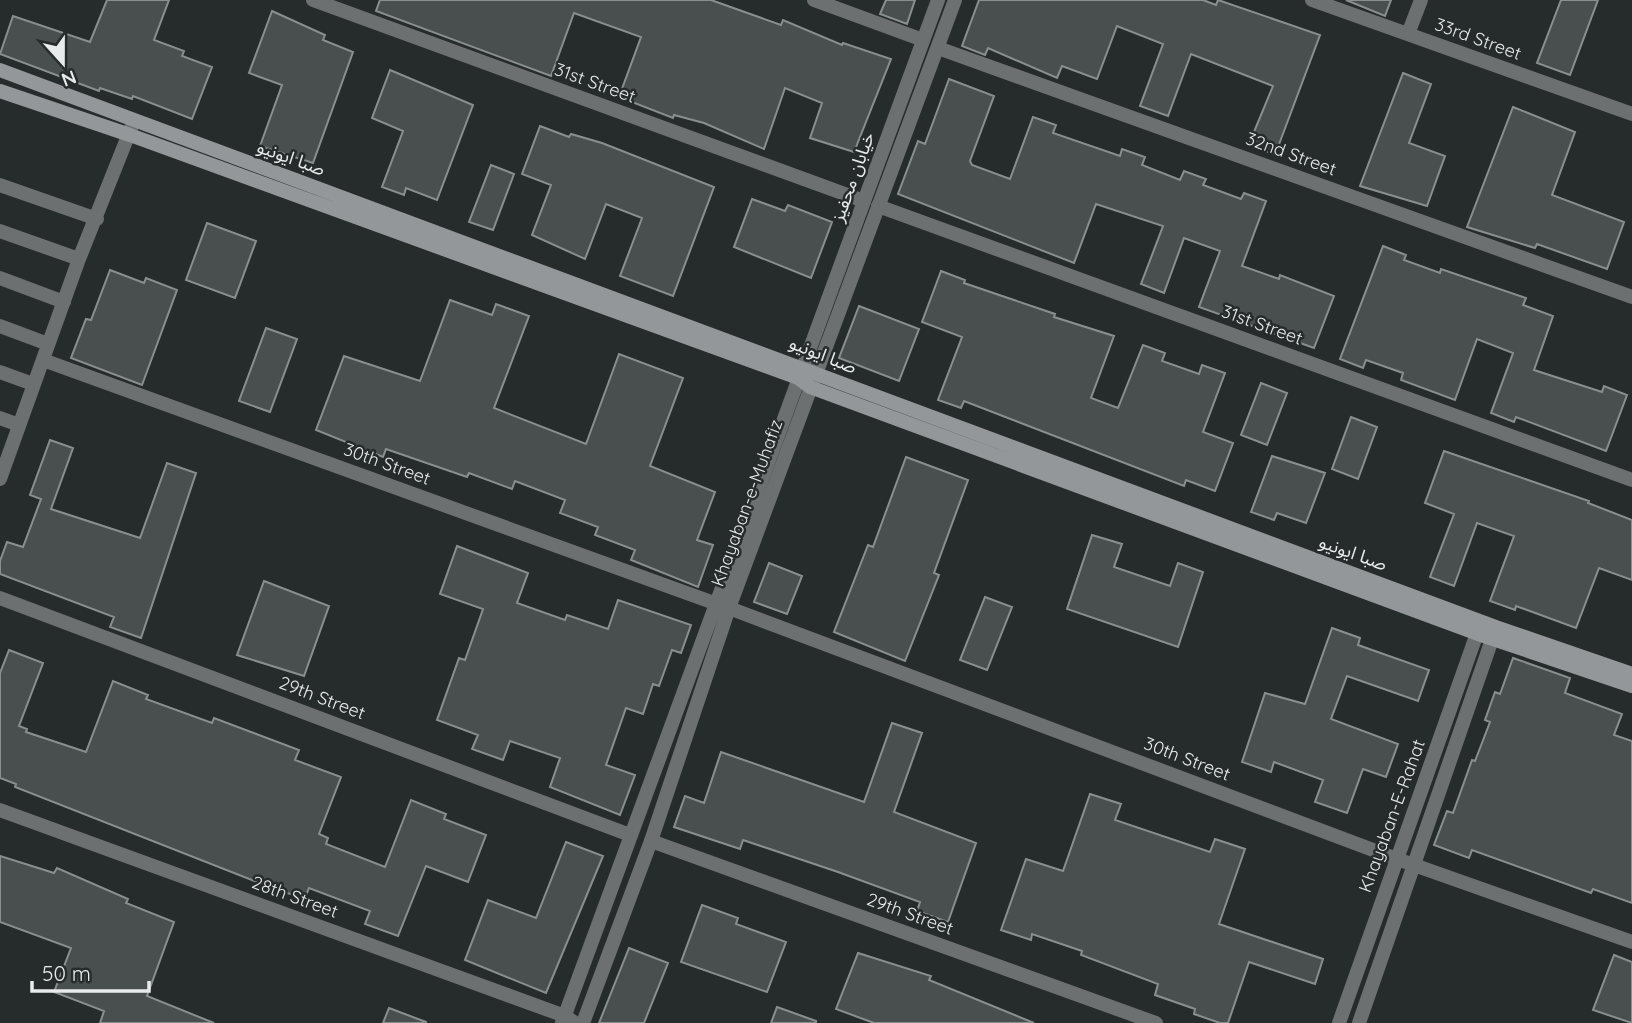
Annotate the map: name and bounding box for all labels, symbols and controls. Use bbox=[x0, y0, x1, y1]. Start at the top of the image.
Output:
street label: 33rd Street bbox=[1432, 12, 1525, 65]
north arrow bbox=[28, 28, 98, 98]
street label: 31st Street bbox=[551, 57, 639, 108]
text: N bbox=[58, 65, 80, 93]
street label: 32nd Street bbox=[1243, 127, 1340, 181]
street label: خیابان محفیز bbox=[825, 129, 879, 226]
street label: صبا ایونیو bbox=[254, 135, 328, 180]
street label: 31st Street bbox=[1218, 299, 1306, 350]
street label: صبا ایونیو bbox=[786, 331, 860, 378]
street label: Khayaban-e-Muhafiz bbox=[706, 416, 787, 589]
street label: 30th Street bbox=[341, 437, 434, 490]
street label: صبا ایونیو bbox=[1316, 530, 1390, 575]
street label: 29th Street bbox=[276, 671, 369, 724]
street label: 30th Street bbox=[1141, 732, 1234, 785]
street label: Khayaban-E-Rahat bbox=[1353, 736, 1430, 895]
street label: 28th Street bbox=[249, 870, 341, 923]
street label: 29th Street bbox=[864, 887, 957, 940]
scale bar bbox=[32, 950, 149, 994]
text: 50 m bbox=[42, 960, 91, 986]

